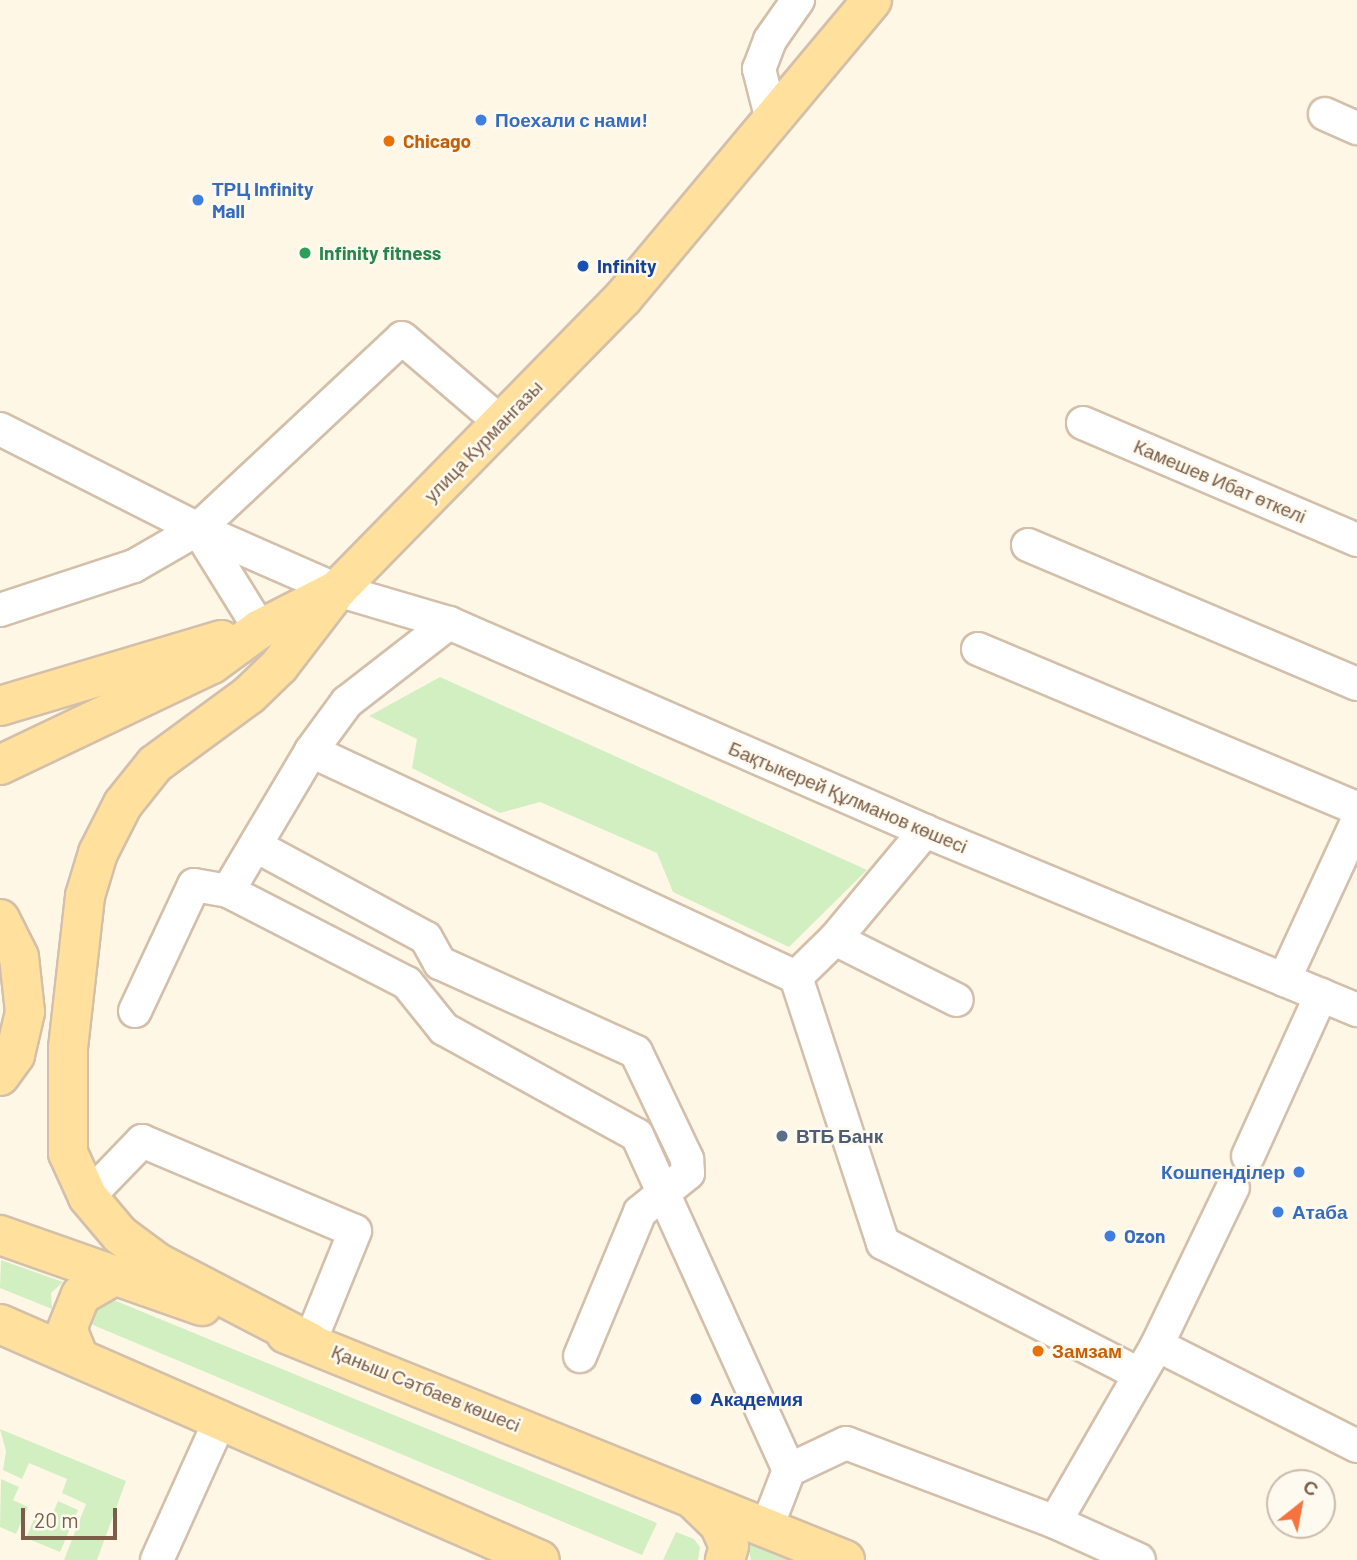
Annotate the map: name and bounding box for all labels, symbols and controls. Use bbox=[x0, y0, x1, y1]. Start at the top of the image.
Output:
place label: Поехали с нами! bbox=[495, 109, 648, 131]
marker: Поехали с нами! bbox=[473, 112, 489, 128]
place label: Chicago bbox=[403, 130, 471, 152]
marker: Chicago bbox=[381, 133, 397, 149]
place label: ТРЦ Infinity Mall bbox=[212, 178, 314, 222]
marker: ТРЦ Infinity Mall bbox=[190, 192, 206, 208]
place label: Infinity fitness bbox=[319, 242, 441, 264]
marker: Infinity fitness bbox=[297, 245, 313, 261]
place label: Infinity bbox=[597, 255, 657, 277]
marker: Infinity bbox=[575, 258, 591, 274]
street label: улица Курмангазы bbox=[419, 375, 547, 507]
street label: Камешев Ибат өткелі bbox=[1131, 434, 1309, 528]
street label: Бақтыкерей Құлманов көшесі bbox=[725, 736, 971, 858]
place label: ВТБ Банк bbox=[796, 1125, 883, 1147]
marker: ВТБ Банк bbox=[774, 1128, 790, 1144]
place label: Кошпенділер bbox=[1161, 1161, 1285, 1183]
marker: Кошпенділер bbox=[1291, 1164, 1307, 1180]
place label: Атаба bbox=[1292, 1201, 1348, 1223]
marker: Атаба bbox=[1270, 1204, 1286, 1220]
place label: Ozon bbox=[1124, 1225, 1166, 1247]
marker: Ozon bbox=[1102, 1228, 1118, 1244]
street label: Қаныш Сәтбаев көшесі bbox=[328, 1340, 524, 1436]
place label: Замзам bbox=[1052, 1340, 1122, 1362]
marker: Замзам bbox=[1030, 1343, 1046, 1359]
place label: Академия bbox=[710, 1388, 803, 1410]
marker: Академия bbox=[688, 1391, 704, 1407]
north arrow bbox=[1266, 1469, 1336, 1539]
text: С bbox=[1299, 1474, 1323, 1501]
scale bar bbox=[24, 1494, 121, 1538]
text: 20 m bbox=[34, 1507, 79, 1532]

